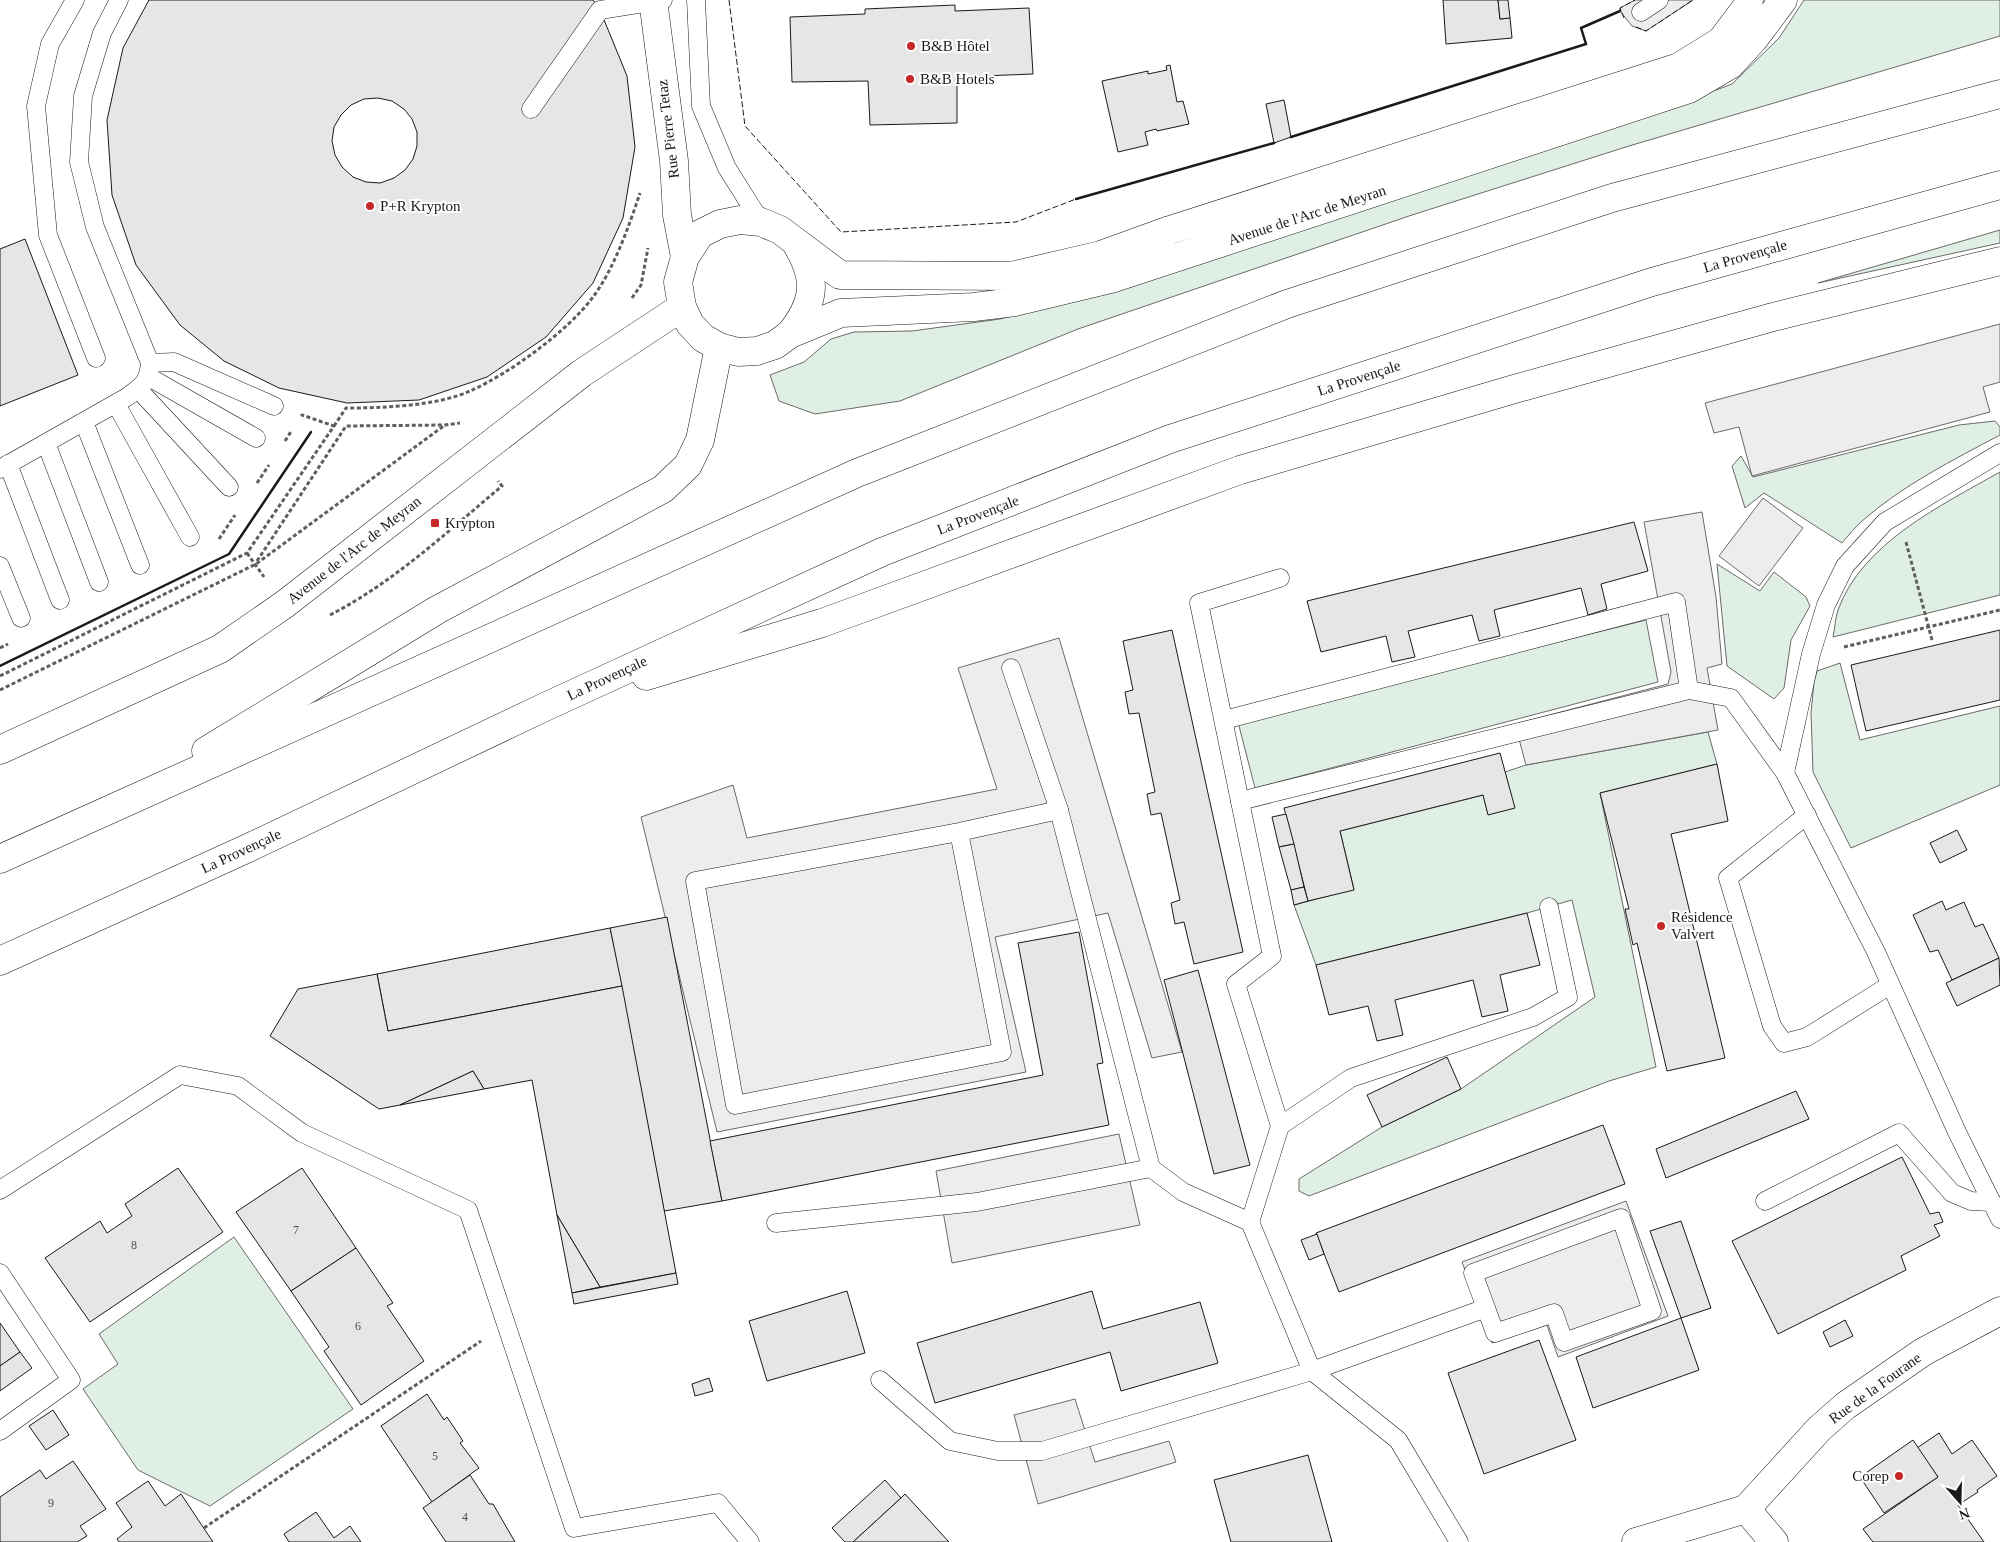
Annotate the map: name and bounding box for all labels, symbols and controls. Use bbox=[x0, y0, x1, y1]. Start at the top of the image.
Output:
place label: B&B Hôtel bbox=[921, 38, 990, 54]
marker: B&B Hôtel bbox=[905, 40, 917, 52]
place label: B&B Hotels bbox=[920, 71, 995, 87]
marker: B&B Hotels bbox=[904, 73, 916, 85]
street label: Rue Pierre Tetaz bbox=[654, 78, 682, 179]
street label: Avenue de l'Arc de Meyran bbox=[1226, 182, 1388, 248]
place label: P+R Krypton bbox=[380, 198, 461, 214]
marker: P+R Krypton bbox=[364, 200, 376, 212]
street label: La Provençale bbox=[1701, 236, 1789, 276]
street label: La Provençale bbox=[1316, 357, 1403, 399]
street label: La Provençale bbox=[935, 492, 1021, 538]
street label: Avenue de l'Arc de Meyran bbox=[284, 493, 424, 607]
place label: Krypton bbox=[445, 515, 495, 531]
marker: Krypton bbox=[429, 517, 441, 529]
street label: La Provençale bbox=[565, 652, 650, 703]
street label: La Provençale bbox=[199, 825, 284, 876]
place label: Résidence Valvert bbox=[1671, 909, 1733, 942]
marker: Résidence Valvert bbox=[1655, 920, 1667, 932]
house number: 7 bbox=[293, 1223, 299, 1237]
house number: 8 bbox=[131, 1238, 137, 1252]
house number: 6 bbox=[355, 1319, 361, 1333]
street label: Rue de la Fourane bbox=[1826, 1349, 1924, 1427]
house number: 5 bbox=[432, 1449, 438, 1463]
place label: Corep bbox=[1852, 1468, 1889, 1484]
marker: Corep bbox=[1893, 1470, 1905, 1482]
north arrow bbox=[1935, 1477, 1985, 1527]
house number: 9 bbox=[48, 1496, 54, 1510]
text: N bbox=[1957, 1505, 1972, 1523]
house number: 4 bbox=[462, 1510, 468, 1524]

